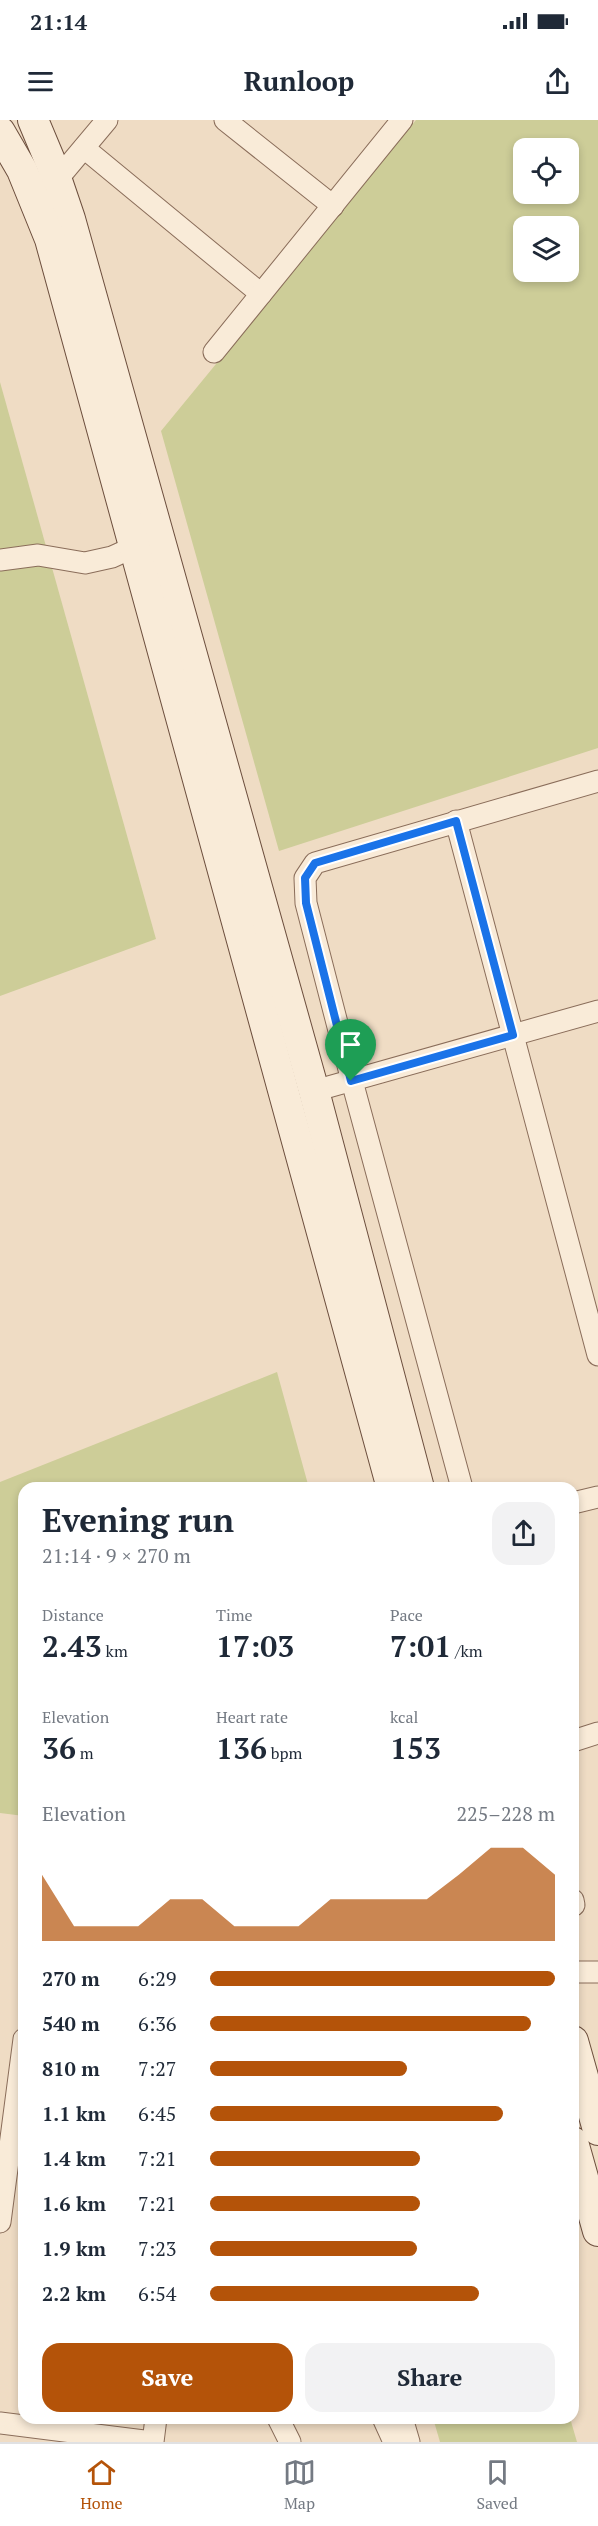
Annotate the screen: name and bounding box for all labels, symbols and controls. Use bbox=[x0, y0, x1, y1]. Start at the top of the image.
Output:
text: 21:14 bbox=[30, 7, 87, 36]
text: Runloop bbox=[244, 63, 354, 99]
icon: menu bbox=[24, 65, 57, 98]
icon: share bbox=[541, 65, 574, 98]
map controls bbox=[513, 138, 579, 282]
button: locate bbox=[513, 138, 579, 204]
button: layers bbox=[513, 216, 579, 282]
pin bbox=[325, 1019, 376, 1081]
icon: arrive bbox=[334, 1028, 367, 1061]
text: Evening run bbox=[42, 1498, 234, 1541]
button: share bbox=[492, 1502, 555, 1565]
text: 21:14 · 9 × 270 m bbox=[42, 1542, 191, 1569]
text: Distance bbox=[42, 1604, 104, 1626]
text: Time bbox=[216, 1604, 253, 1626]
text: Pace bbox=[390, 1604, 423, 1626]
text: 2.43 bbox=[42, 1626, 102, 1666]
text: 17:03 bbox=[216, 1626, 294, 1666]
text: 7:01 bbox=[390, 1626, 451, 1666]
text: km bbox=[102, 1640, 128, 1662]
text: /km bbox=[451, 1640, 483, 1662]
text: Elevation bbox=[42, 1706, 109, 1728]
text: Heart rate bbox=[216, 1706, 288, 1728]
text: kcal bbox=[390, 1706, 418, 1728]
text: 36 bbox=[42, 1728, 76, 1768]
text: 136 bbox=[216, 1728, 267, 1768]
text: 153 bbox=[390, 1728, 441, 1768]
text: m bbox=[76, 1742, 94, 1764]
text: bpm bbox=[267, 1742, 302, 1764]
text: Elevation bbox=[42, 1800, 126, 1827]
text: 225–228 m bbox=[456, 1800, 555, 1827]
text: 270 m bbox=[42, 1965, 100, 1992]
text: 6:29 bbox=[138, 1965, 177, 1992]
text: 540 m bbox=[42, 2010, 100, 2037]
text: 6:36 bbox=[138, 2010, 177, 2037]
text: 810 m bbox=[42, 2055, 100, 2082]
text: 7:27 bbox=[138, 2055, 177, 2082]
text: 1.1 km bbox=[42, 2100, 106, 2127]
text: 6:45 bbox=[138, 2100, 177, 2127]
text: 1.4 km bbox=[42, 2145, 106, 2172]
text: 7:21 bbox=[138, 2145, 177, 2172]
text: 1.6 km bbox=[42, 2190, 106, 2217]
text: 7:21 bbox=[138, 2190, 177, 2217]
text: 1.9 km bbox=[42, 2235, 106, 2262]
text: 7:23 bbox=[138, 2235, 177, 2262]
text: 2.2 km bbox=[42, 2280, 106, 2307]
text: 6:54 bbox=[138, 2280, 177, 2307]
button: Save bbox=[42, 2343, 293, 2412]
button: Share bbox=[305, 2343, 555, 2412]
tab: Home bbox=[80, 2456, 123, 2514]
tab: Map bbox=[283, 2456, 316, 2514]
tab: Saved bbox=[476, 2456, 518, 2514]

